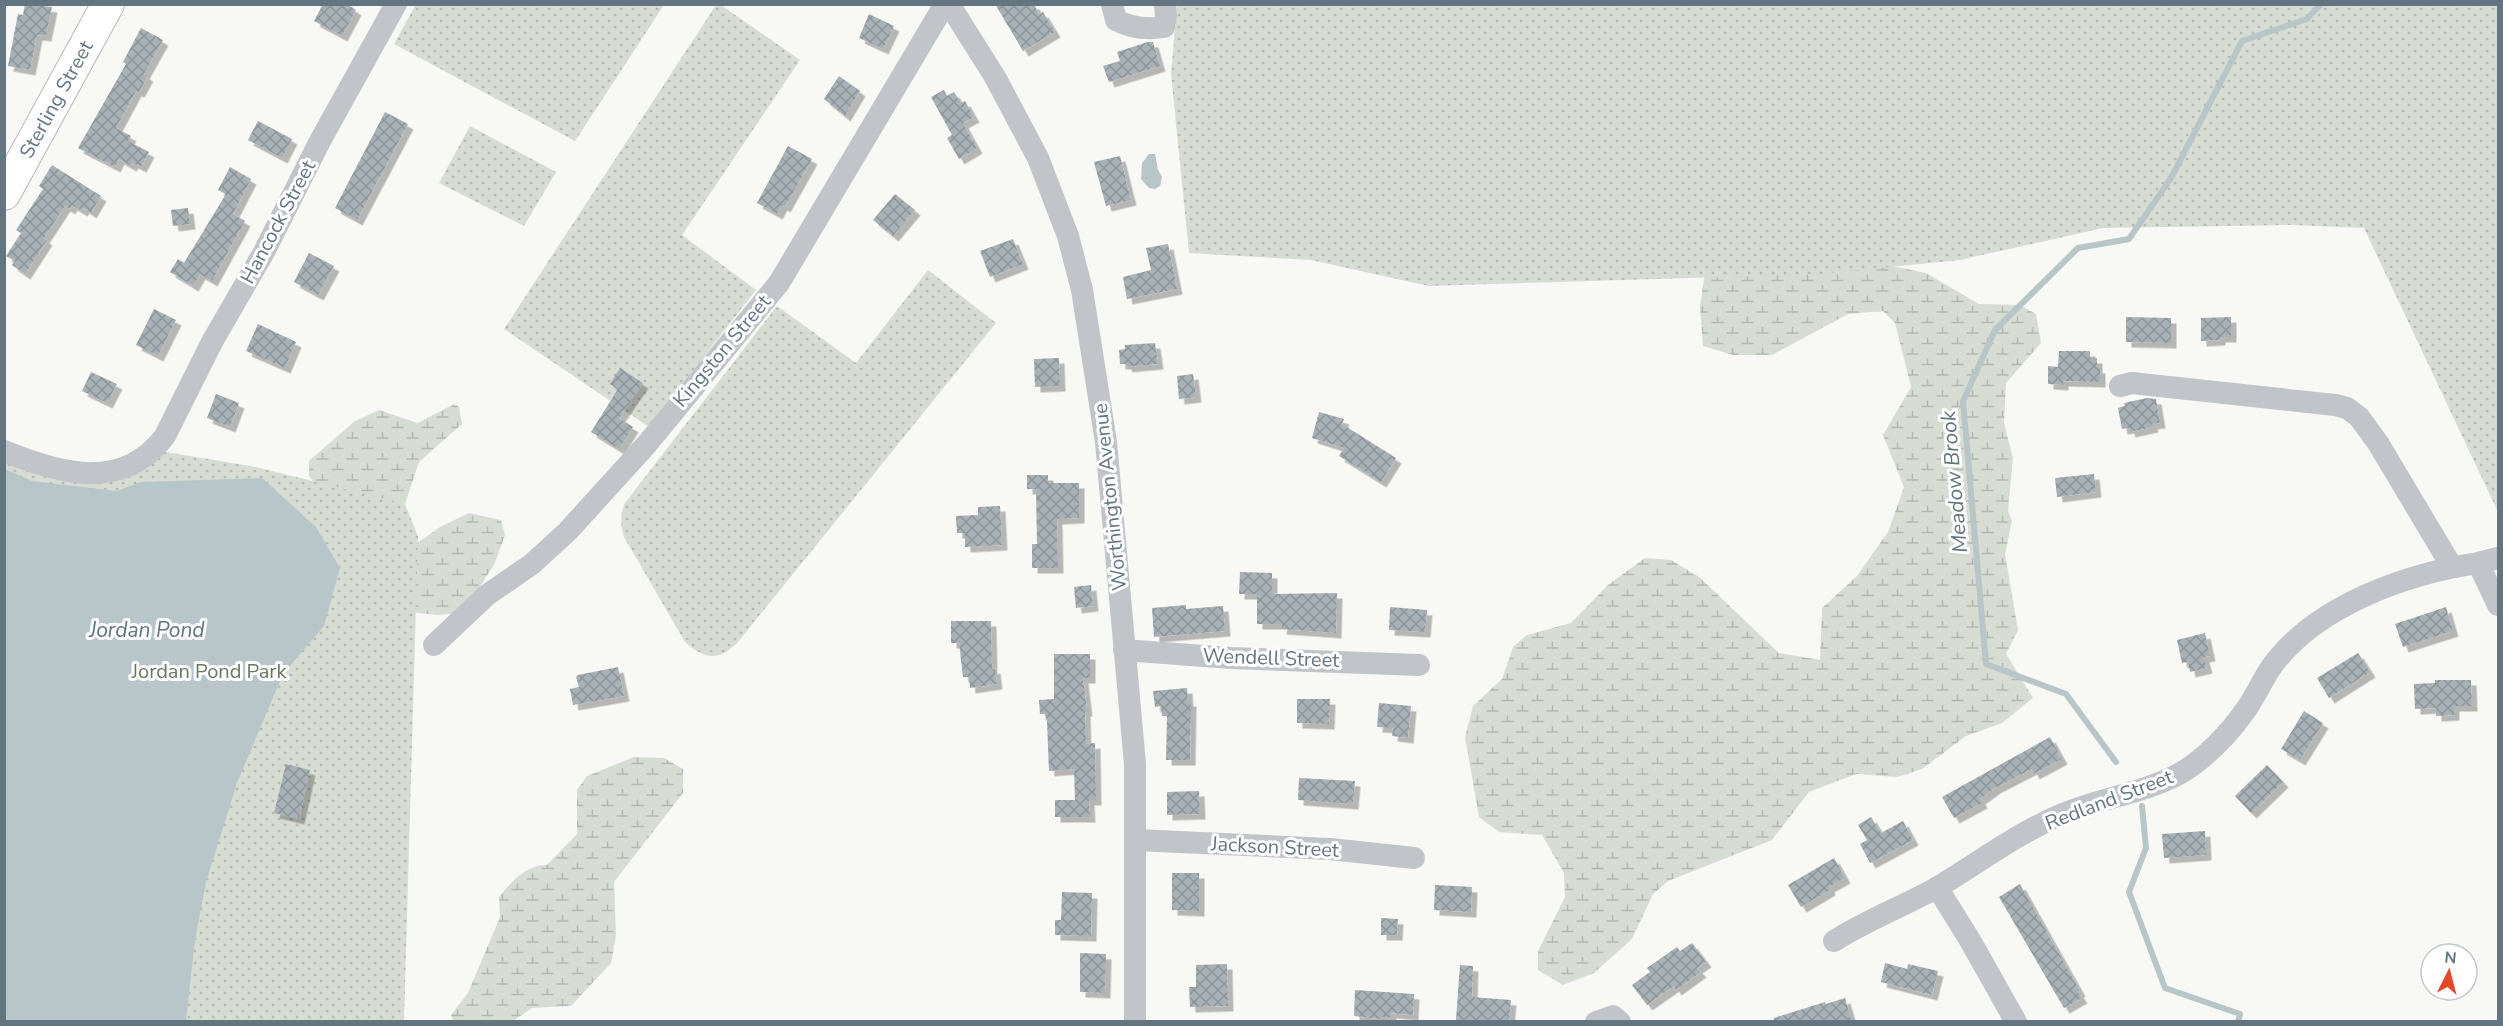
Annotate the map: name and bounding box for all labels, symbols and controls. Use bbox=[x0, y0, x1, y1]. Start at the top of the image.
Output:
street label: Sterling Street bbox=[13, 35, 99, 163]
street label: Hancock Street bbox=[234, 155, 322, 289]
street label: Kingston Street bbox=[667, 288, 778, 413]
street label: Worthington Avenue bbox=[1087, 402, 1133, 592]
water label: Meadow Brook bbox=[1934, 409, 1974, 554]
water label: Jordan Pond bbox=[88, 616, 205, 644]
street label: Wendell Street bbox=[1202, 642, 1341, 674]
park label: Jordan Pond Park bbox=[131, 658, 287, 685]
street label: Redland Street bbox=[2041, 763, 2178, 837]
street label: Jackson Street bbox=[1209, 830, 1341, 864]
north arrow bbox=[2419, 942, 2479, 1002]
text: N bbox=[2443, 947, 2458, 970]

